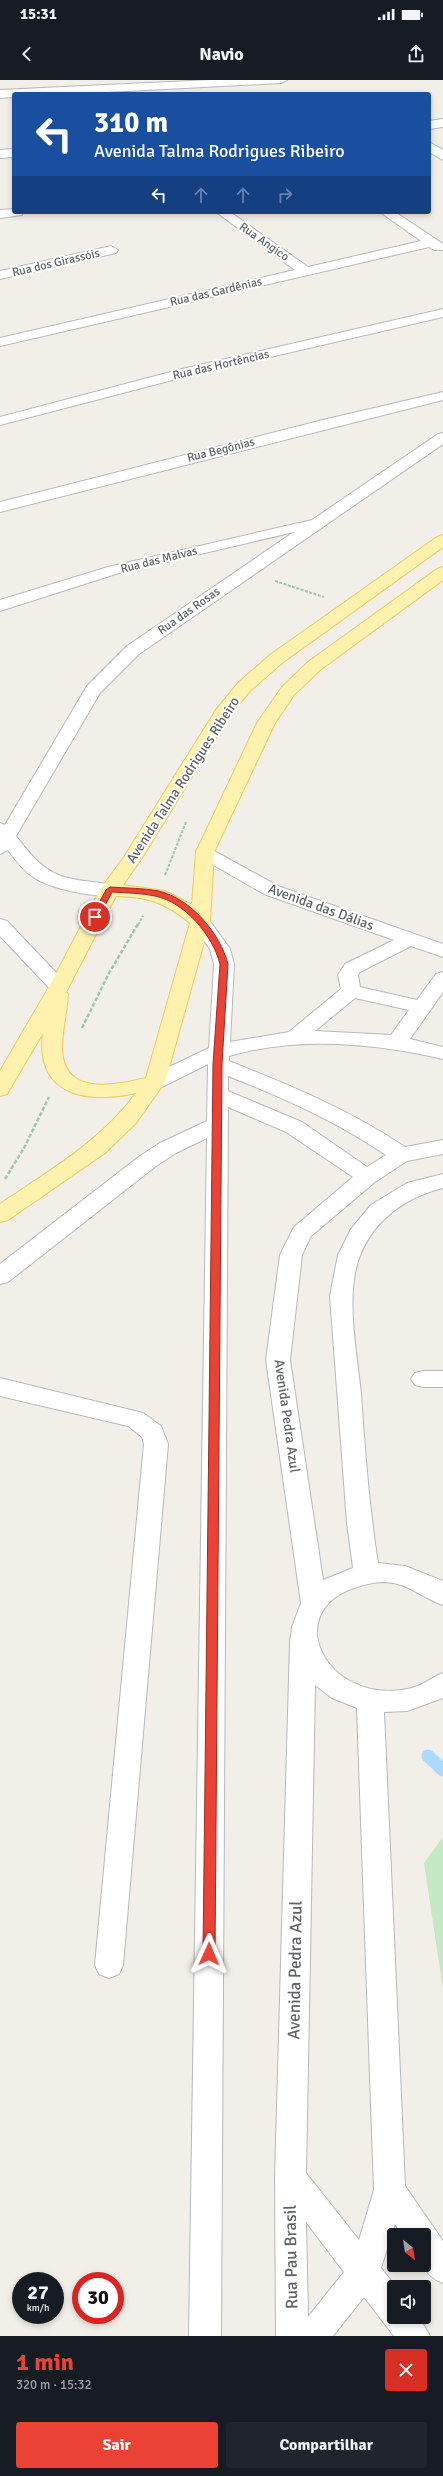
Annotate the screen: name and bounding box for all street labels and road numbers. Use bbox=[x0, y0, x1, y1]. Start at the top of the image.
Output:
street label: Rua Angico bbox=[236, 219, 292, 265]
street label: Rua dos Girassóis bbox=[11, 246, 101, 280]
street label: Rua das Gardênias bbox=[168, 274, 264, 310]
street label: Rua das Hortências bbox=[171, 347, 271, 383]
street label: Rua Begônias bbox=[186, 434, 256, 466]
street label: Rua das Malvas bbox=[119, 543, 199, 577]
street label: Rua das Rosas bbox=[155, 584, 223, 638]
street label: Avenida Talma Rodrigues Ribeiro bbox=[123, 694, 243, 866]
street label: Avenida das Dálias bbox=[266, 880, 376, 934]
street label: Avenida Pedra Azul bbox=[271, 1358, 303, 1474]
street label: Avenida Pedra Azul bbox=[283, 1900, 307, 2040]
street label: Rua Pau Brasil bbox=[280, 2205, 302, 2309]

